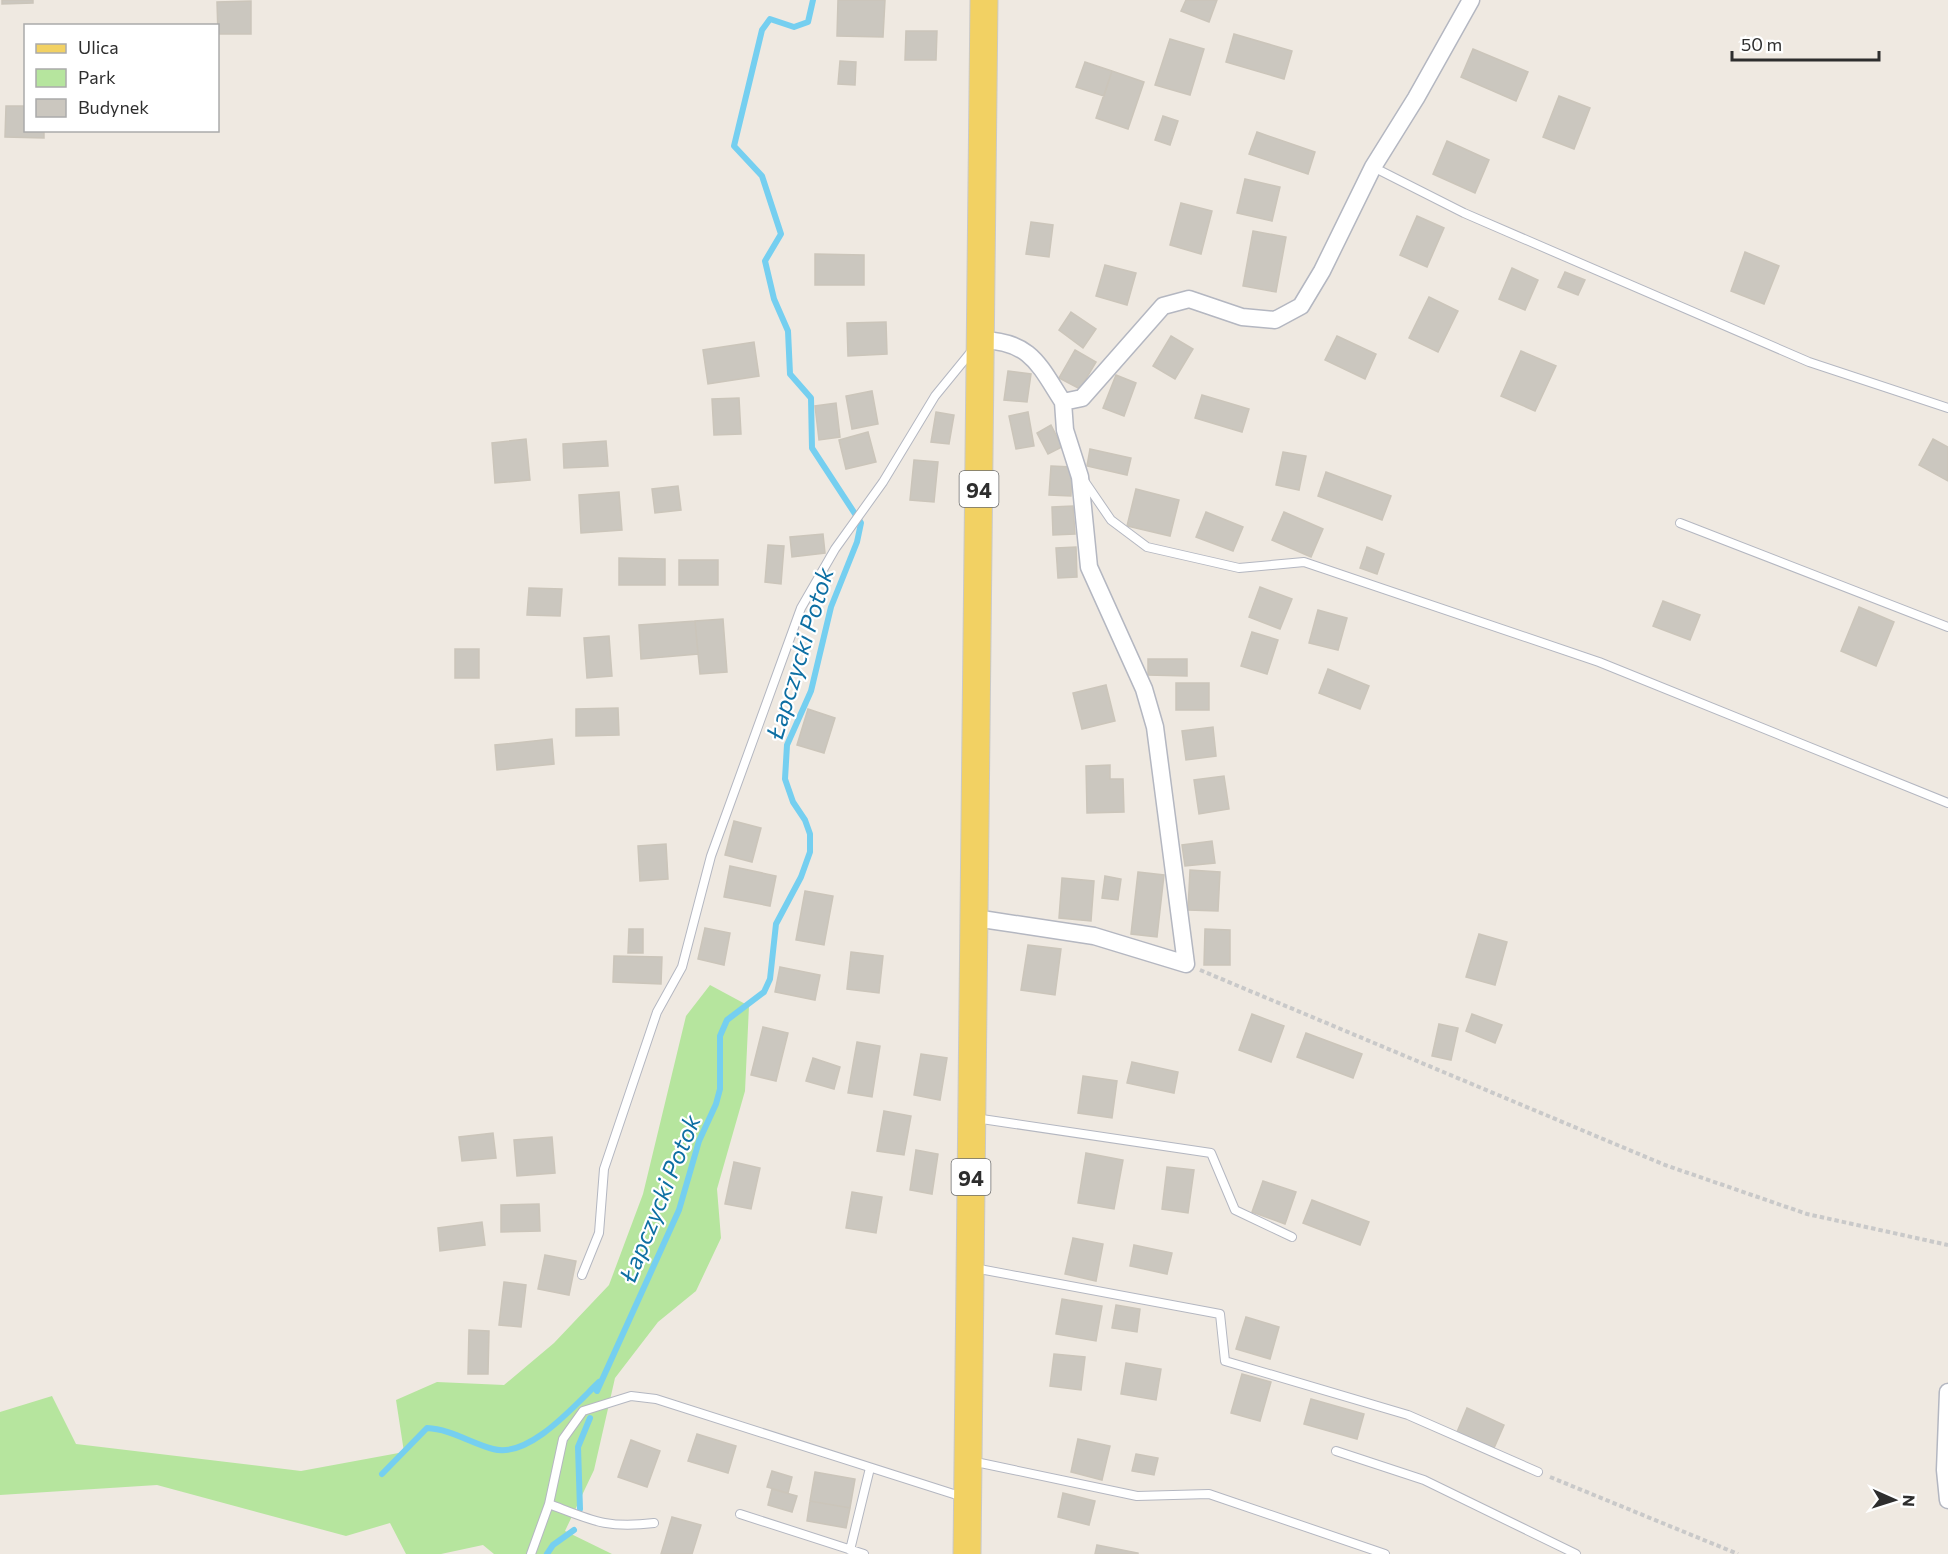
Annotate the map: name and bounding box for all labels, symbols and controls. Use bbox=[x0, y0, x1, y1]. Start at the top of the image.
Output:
legend bbox=[24, 24, 219, 132]
scale bar bbox=[1732, 24, 1879, 62]
text: 50 m bbox=[1741, 33, 1782, 55]
text: Ulica bbox=[78, 36, 119, 58]
text: Park bbox=[78, 66, 116, 88]
text: Budynek bbox=[78, 96, 149, 118]
road number: 94 bbox=[960, 471, 998, 507]
water label: Łapczycki Potok bbox=[759, 563, 839, 742]
water label: Łapczycki Potok bbox=[612, 1109, 706, 1286]
road number: 94 bbox=[952, 1159, 990, 1195]
north arrow bbox=[1864, 1470, 1924, 1530]
text: N bbox=[1900, 1494, 1919, 1507]

